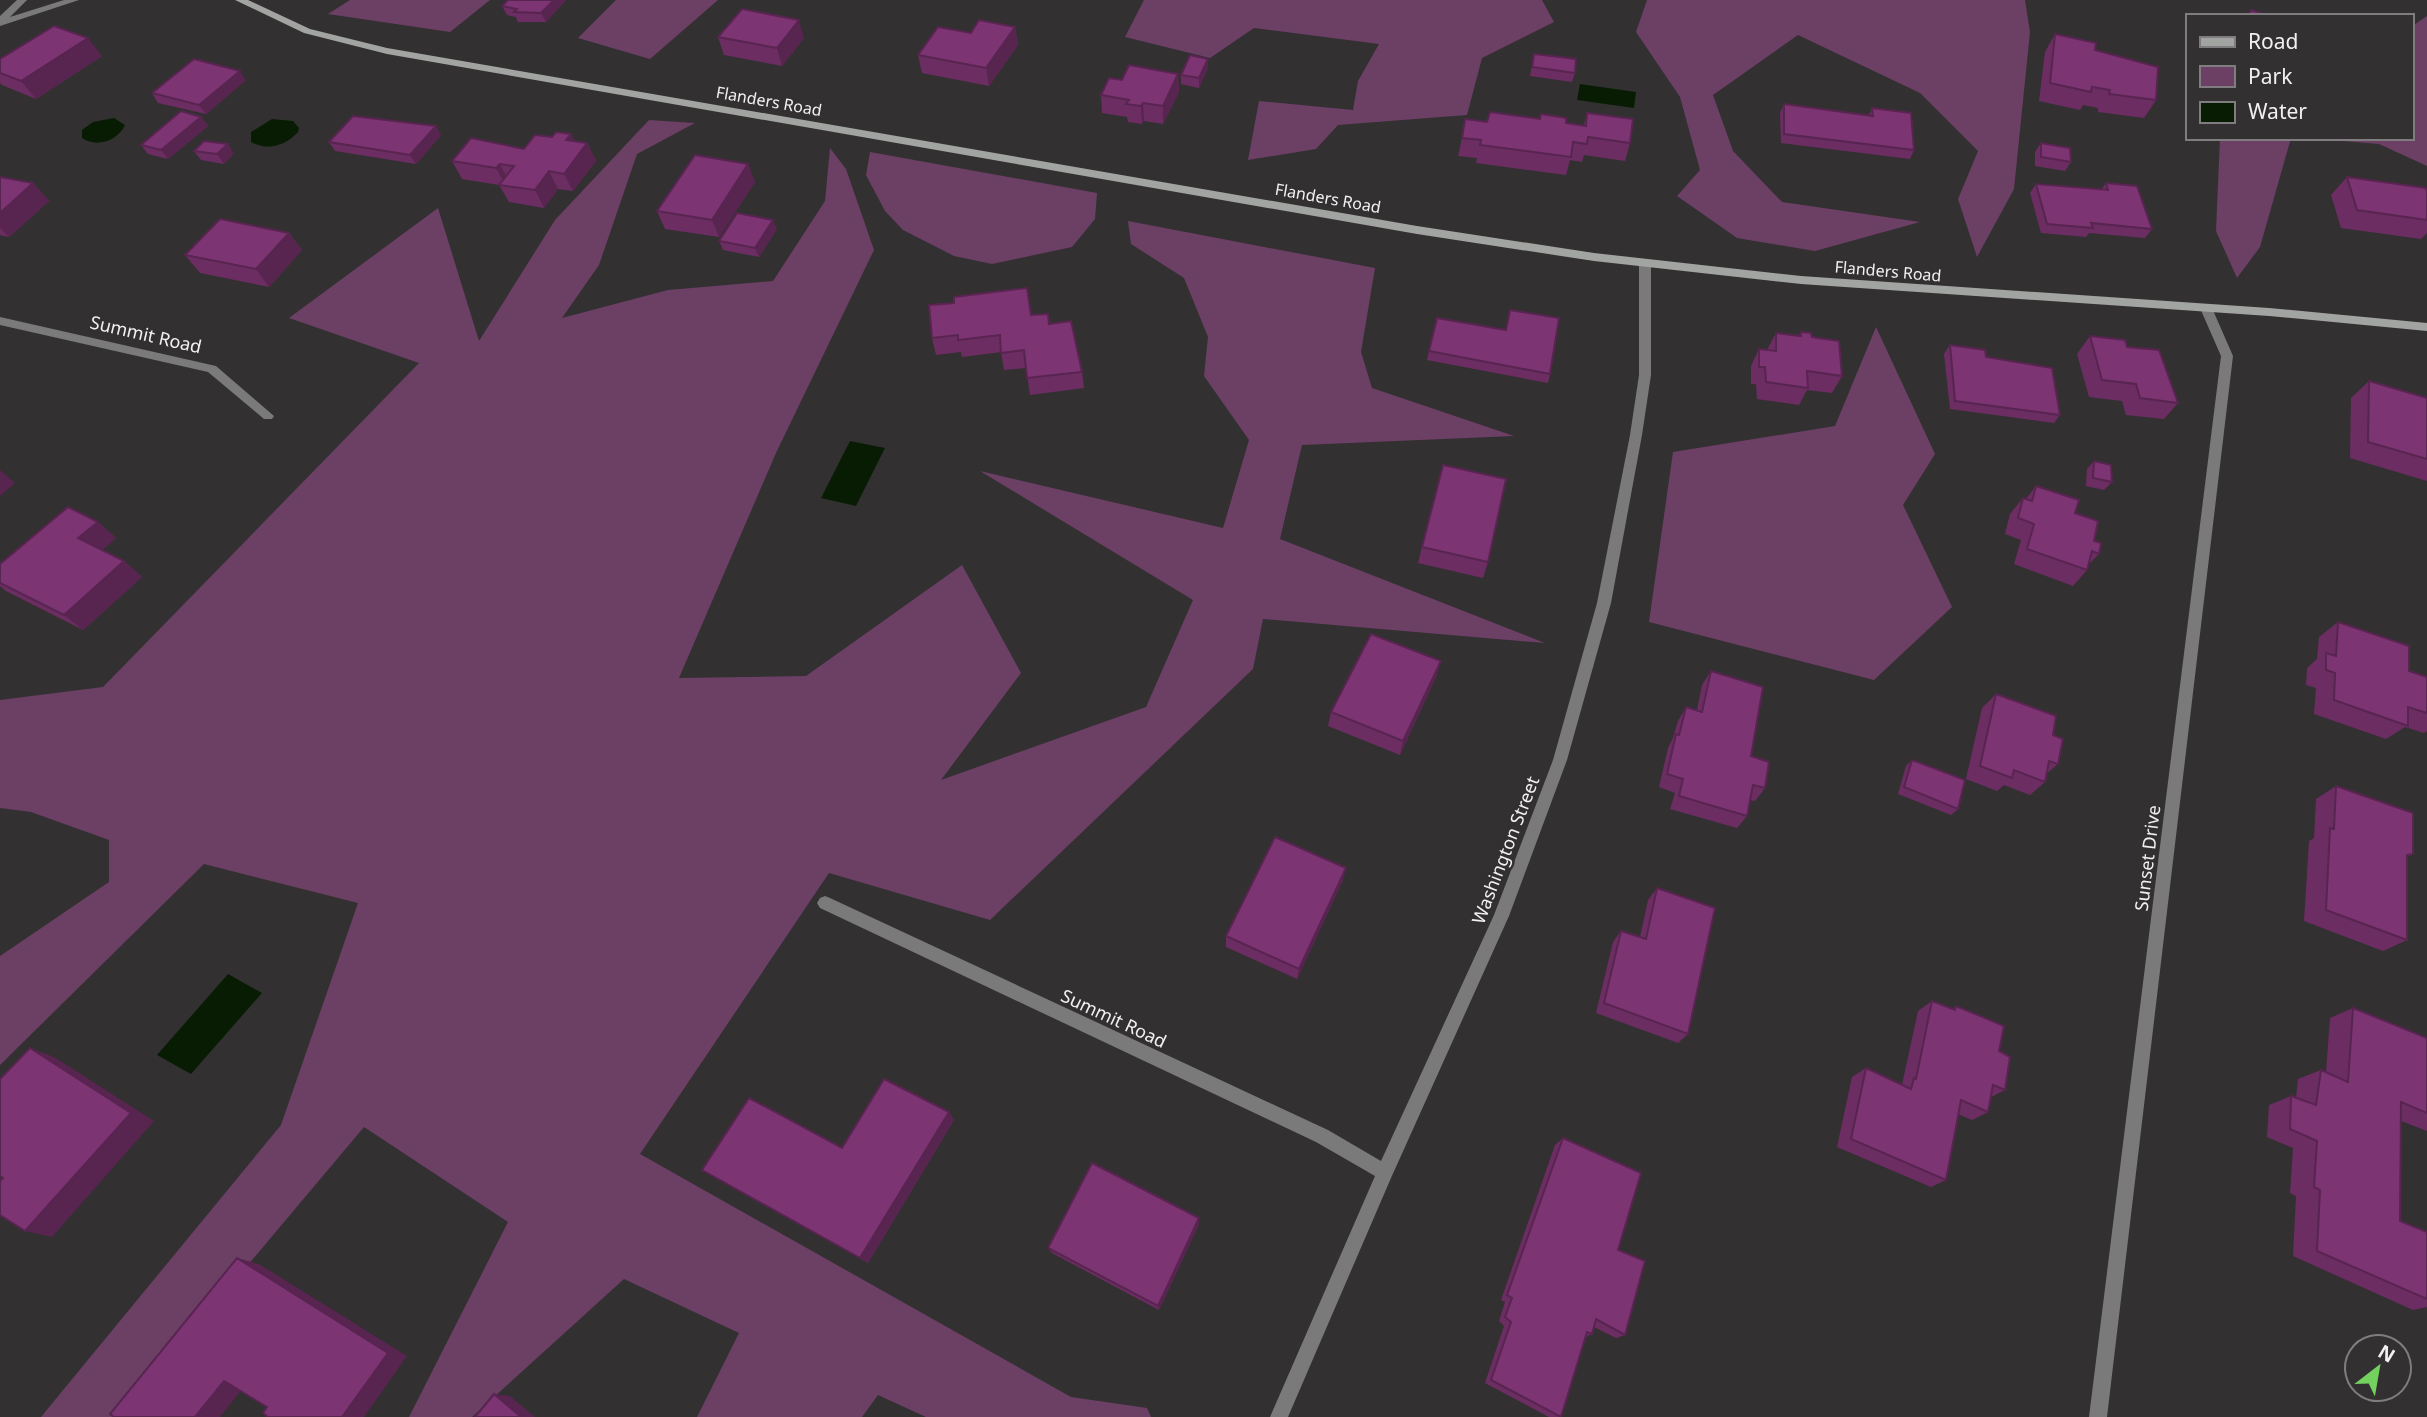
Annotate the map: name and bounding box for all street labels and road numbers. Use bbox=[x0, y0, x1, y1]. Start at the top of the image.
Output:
street label: Flanders Road bbox=[714, 81, 824, 121]
street label: Flanders Road bbox=[1273, 178, 1383, 218]
street label: Flanders Road bbox=[1834, 255, 1942, 287]
street label: Summit Road bbox=[88, 310, 204, 358]
street label: Washington Street bbox=[1466, 772, 1544, 927]
street label: Sunset Drive bbox=[2129, 804, 2165, 912]
street label: Summit Road bbox=[1057, 983, 1171, 1053]

